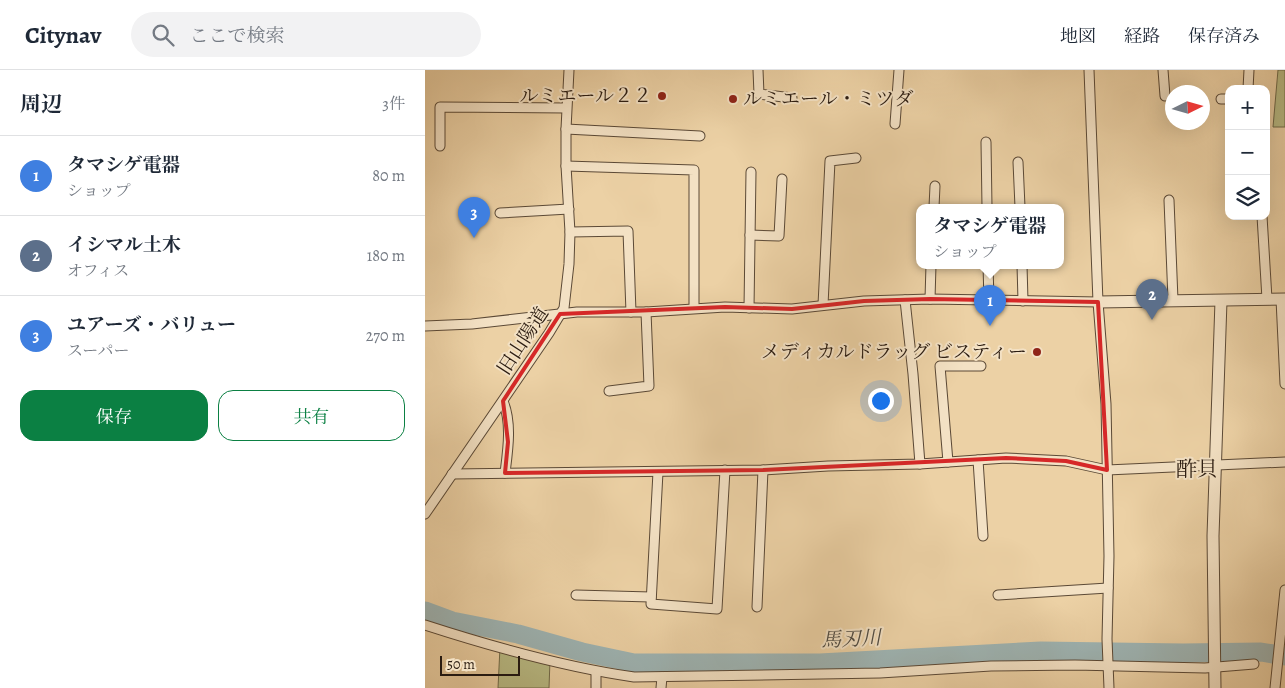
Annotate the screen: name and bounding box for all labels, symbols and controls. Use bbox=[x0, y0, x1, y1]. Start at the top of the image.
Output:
search box bbox=[131, 12, 481, 57]
text: Citynav bbox=[25, 19, 101, 51]
icon: search bbox=[149, 21, 177, 49]
text: ここで検索 bbox=[189, 23, 284, 49]
text: 地図 bbox=[1060, 24, 1096, 48]
text: 経路 bbox=[1124, 24, 1160, 48]
text: 保存済み bbox=[1188, 24, 1260, 48]
place label: ルミエール２２ bbox=[519, 83, 652, 109]
north arrow bbox=[1165, 85, 1210, 130]
map controls bbox=[1225, 85, 1270, 220]
button: + bbox=[1225, 85, 1270, 130]
place label: ルミエール・ミツダ bbox=[743, 86, 913, 112]
text: 周辺 bbox=[20, 90, 62, 118]
marker: ルミエール２２ bbox=[656, 90, 668, 102]
text: 3件 bbox=[382, 93, 405, 115]
marker: ルミエール・ミツダ bbox=[727, 93, 739, 105]
button: − bbox=[1225, 130, 1270, 175]
text: タマシゲ電器 bbox=[67, 152, 181, 178]
text: 1 bbox=[33, 165, 39, 187]
text: 80 m bbox=[372, 165, 405, 187]
button: layers bbox=[1225, 175, 1270, 220]
text: ショップ bbox=[67, 180, 131, 202]
pin: 3 bbox=[458, 197, 490, 238]
popup bbox=[916, 204, 1064, 269]
text: タマシゲ電器 bbox=[933, 213, 1047, 239]
text: イシマル土木 bbox=[67, 232, 181, 258]
text: ショップ bbox=[933, 241, 997, 263]
text: 2 bbox=[32, 245, 40, 267]
text: 180 m bbox=[367, 245, 405, 267]
text: オフィス bbox=[67, 260, 129, 282]
pin: 2 bbox=[1136, 279, 1168, 320]
pin: 1 bbox=[974, 285, 1006, 326]
street label: 旧山陽道 bbox=[491, 302, 555, 380]
text: ユアーズ・バリュー bbox=[67, 312, 236, 338]
text: 3 bbox=[33, 325, 39, 347]
text: 270 m bbox=[366, 325, 405, 347]
place label: メディカルドラッグ ビスティー bbox=[761, 339, 1027, 365]
text: スーパー bbox=[67, 340, 129, 362]
marker: メディカルドラッグ ビスティー bbox=[1031, 346, 1043, 358]
your location bbox=[868, 388, 894, 414]
button: 保存 bbox=[20, 390, 208, 441]
button: 共有 bbox=[218, 390, 405, 441]
district label: 酢貝 bbox=[1176, 455, 1218, 483]
water label: 馬刃川 bbox=[820, 624, 884, 654]
scale bar bbox=[440, 653, 520, 676]
text: 50 m bbox=[447, 655, 475, 674]

